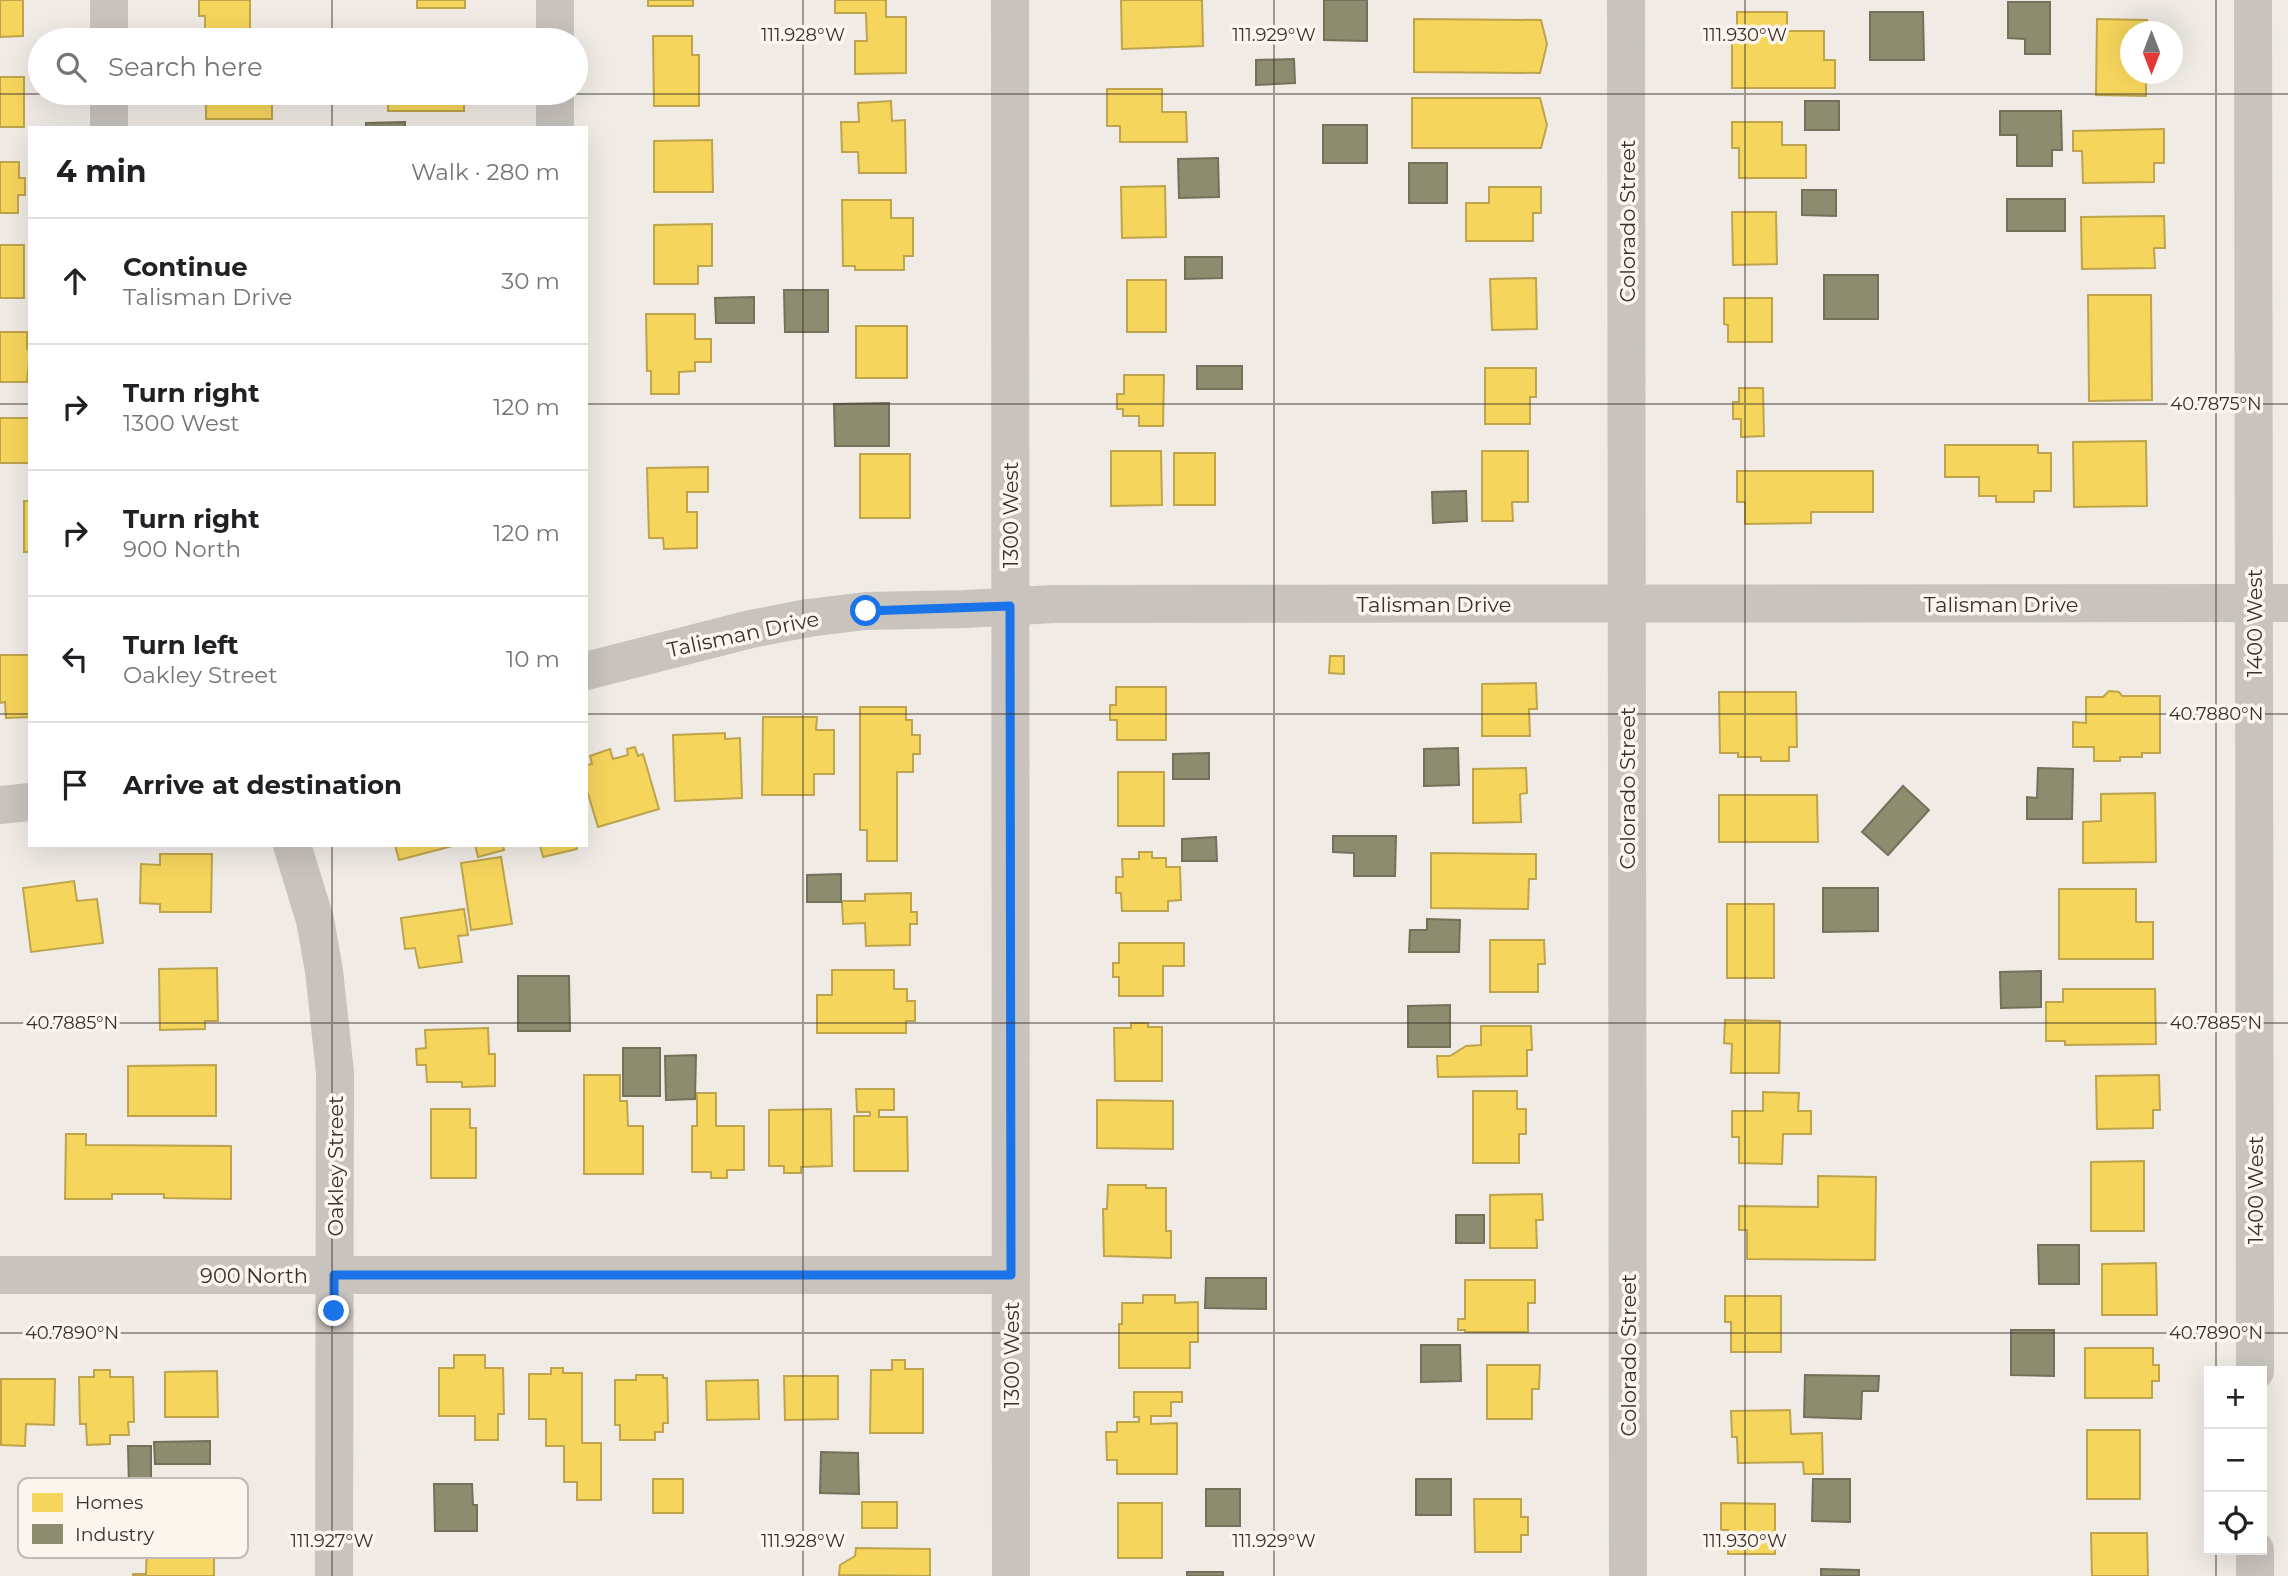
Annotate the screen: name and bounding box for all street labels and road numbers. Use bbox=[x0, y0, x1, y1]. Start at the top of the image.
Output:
street label: Colorado Street bbox=[1615, 140, 1640, 302]
street label: 1300 West bbox=[998, 462, 1023, 568]
street label: 1400 West bbox=[2242, 569, 2267, 677]
street label: Talisman Drive bbox=[1357, 592, 1511, 617]
street label: Talisman Drive bbox=[1924, 592, 2078, 617]
street label: Talisman Drive bbox=[665, 606, 821, 662]
street label: Colorado Street bbox=[1615, 707, 1640, 869]
street label: Oakley Street bbox=[323, 1095, 348, 1237]
street label: 1400 West bbox=[2243, 1136, 2268, 1244]
street label: 900 North bbox=[200, 1263, 308, 1288]
street label: Colorado Street bbox=[1616, 1274, 1641, 1436]
street label: 1300 West bbox=[999, 1302, 1024, 1408]

